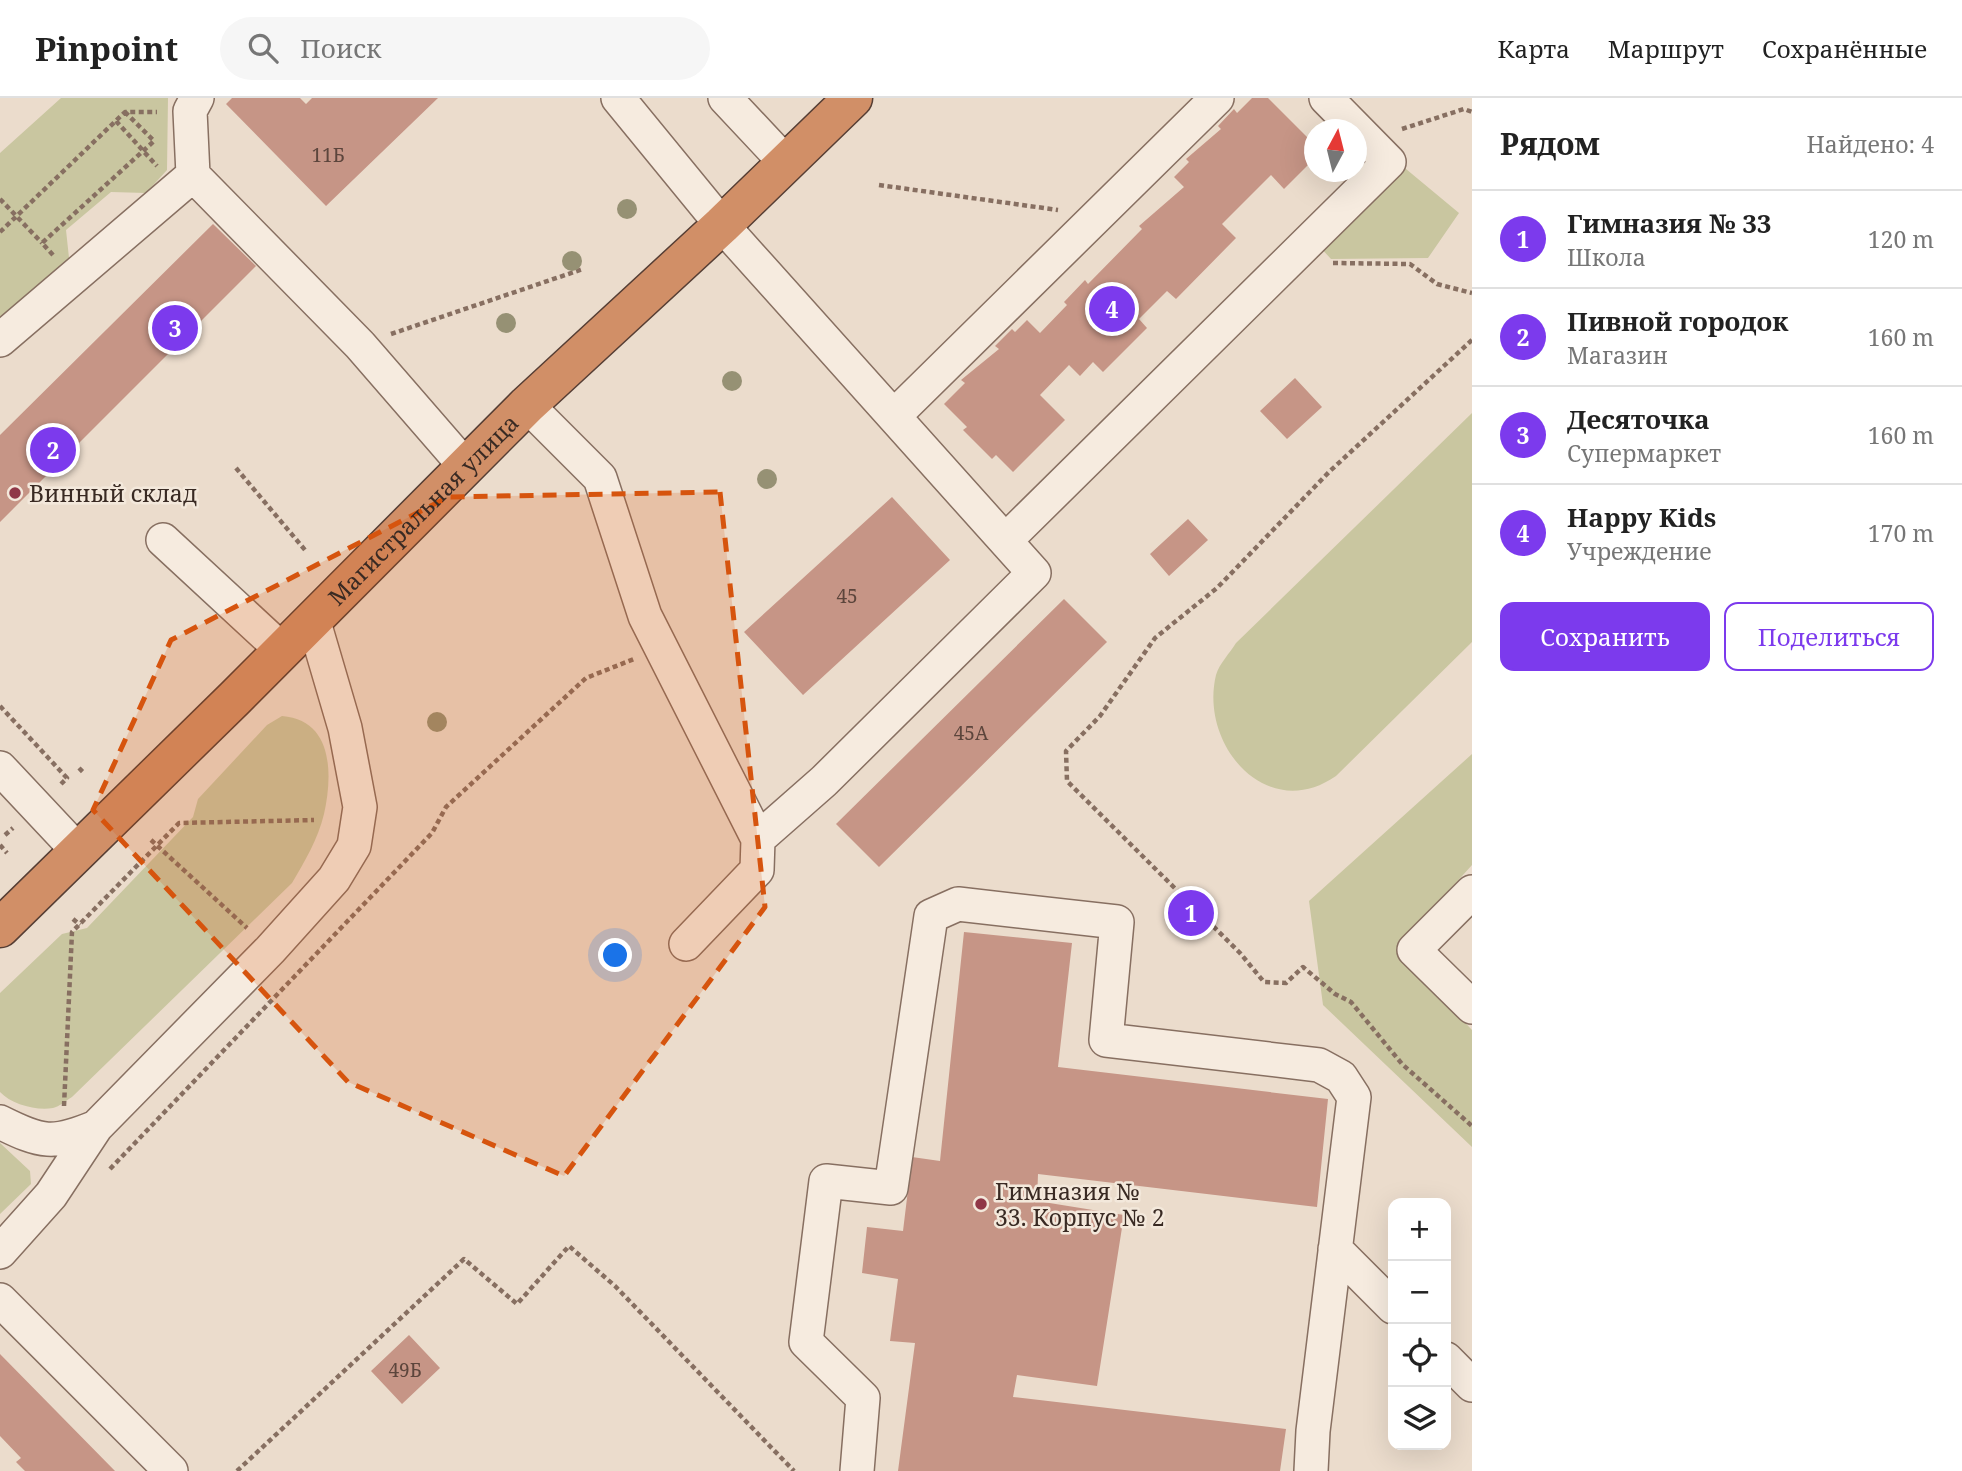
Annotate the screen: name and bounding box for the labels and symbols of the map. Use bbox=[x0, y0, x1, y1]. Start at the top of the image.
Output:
north arrow bbox=[1304, 119, 1367, 182]
house number: 11Б bbox=[311, 142, 345, 168]
pin: 4 bbox=[1089, 283, 1135, 335]
pin: 3 bbox=[152, 302, 198, 354]
street label: Магистральная улица bbox=[320, 407, 525, 612]
pin: 2 bbox=[30, 424, 76, 476]
place label: Винный склад bbox=[29, 477, 197, 509]
marker: Винный склад bbox=[7, 485, 23, 501]
house number: 45 bbox=[836, 583, 858, 609]
house number: 45А bbox=[954, 720, 989, 746]
pin: 1 bbox=[1168, 887, 1214, 939]
your location bbox=[598, 938, 632, 972]
place label: Гимназия № 33. Корпус № 2 bbox=[995, 1175, 1165, 1233]
marker: Гимназия № 33. Корпус № 2 bbox=[973, 1196, 989, 1212]
house number: 49Б bbox=[388, 1357, 422, 1383]

